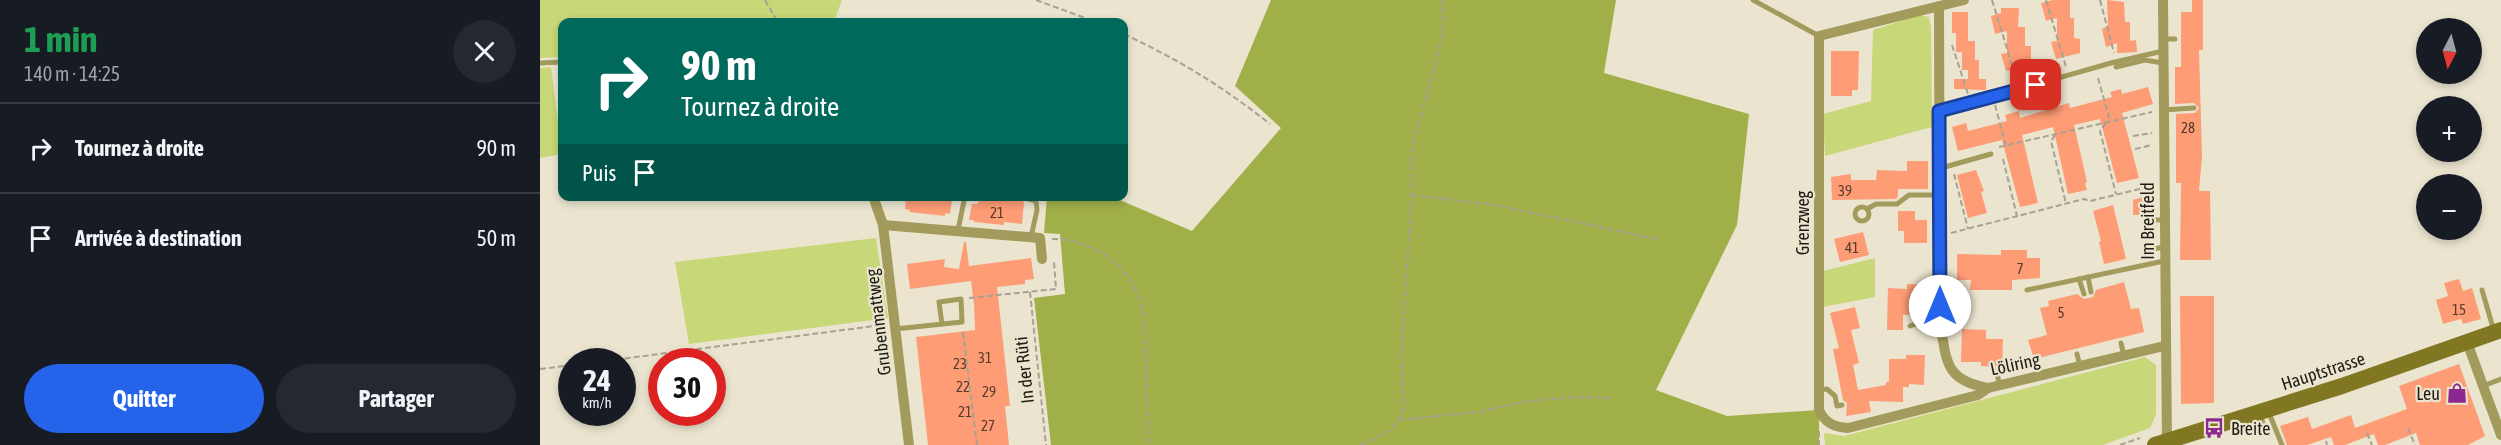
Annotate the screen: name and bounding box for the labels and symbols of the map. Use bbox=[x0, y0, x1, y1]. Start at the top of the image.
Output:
north arrow bbox=[2416, 18, 2482, 84]
pin bbox=[2010, 59, 2061, 110]
house number: 28 bbox=[2181, 119, 2195, 136]
house number: 39 bbox=[1838, 182, 1852, 199]
street label: Im Breitfeld bbox=[2137, 182, 2158, 260]
street label: Grenzweg bbox=[1792, 190, 1813, 255]
house number: 21 bbox=[990, 204, 1004, 221]
house number: 41 bbox=[1845, 239, 1859, 256]
house number: 7 bbox=[2016, 260, 2024, 277]
street label: Grubenmattweg bbox=[861, 267, 895, 376]
position arrow bbox=[1908, 274, 1972, 338]
house number: 15 bbox=[2452, 301, 2466, 318]
house number: 5 bbox=[2057, 304, 2065, 321]
street label: In der Rüti bbox=[1010, 335, 1038, 405]
speed limit sign: 30 bbox=[648, 348, 726, 426]
street label: Löliring bbox=[1988, 348, 2042, 379]
street label: Hauptstrasse bbox=[2278, 348, 2368, 394]
house number: 31 bbox=[978, 349, 992, 366]
house number: 23 bbox=[953, 355, 967, 372]
house number: 22 bbox=[956, 378, 970, 395]
shop icon: Leu bbox=[2445, 381, 2469, 405]
house number: 29 bbox=[982, 383, 996, 400]
place label: Leu bbox=[2416, 383, 2440, 404]
house number: 21 bbox=[958, 403, 972, 420]
bus stop icon: Breite bbox=[2202, 416, 2226, 440]
house number: 27 bbox=[981, 417, 995, 434]
place label: Breite bbox=[2231, 418, 2270, 439]

